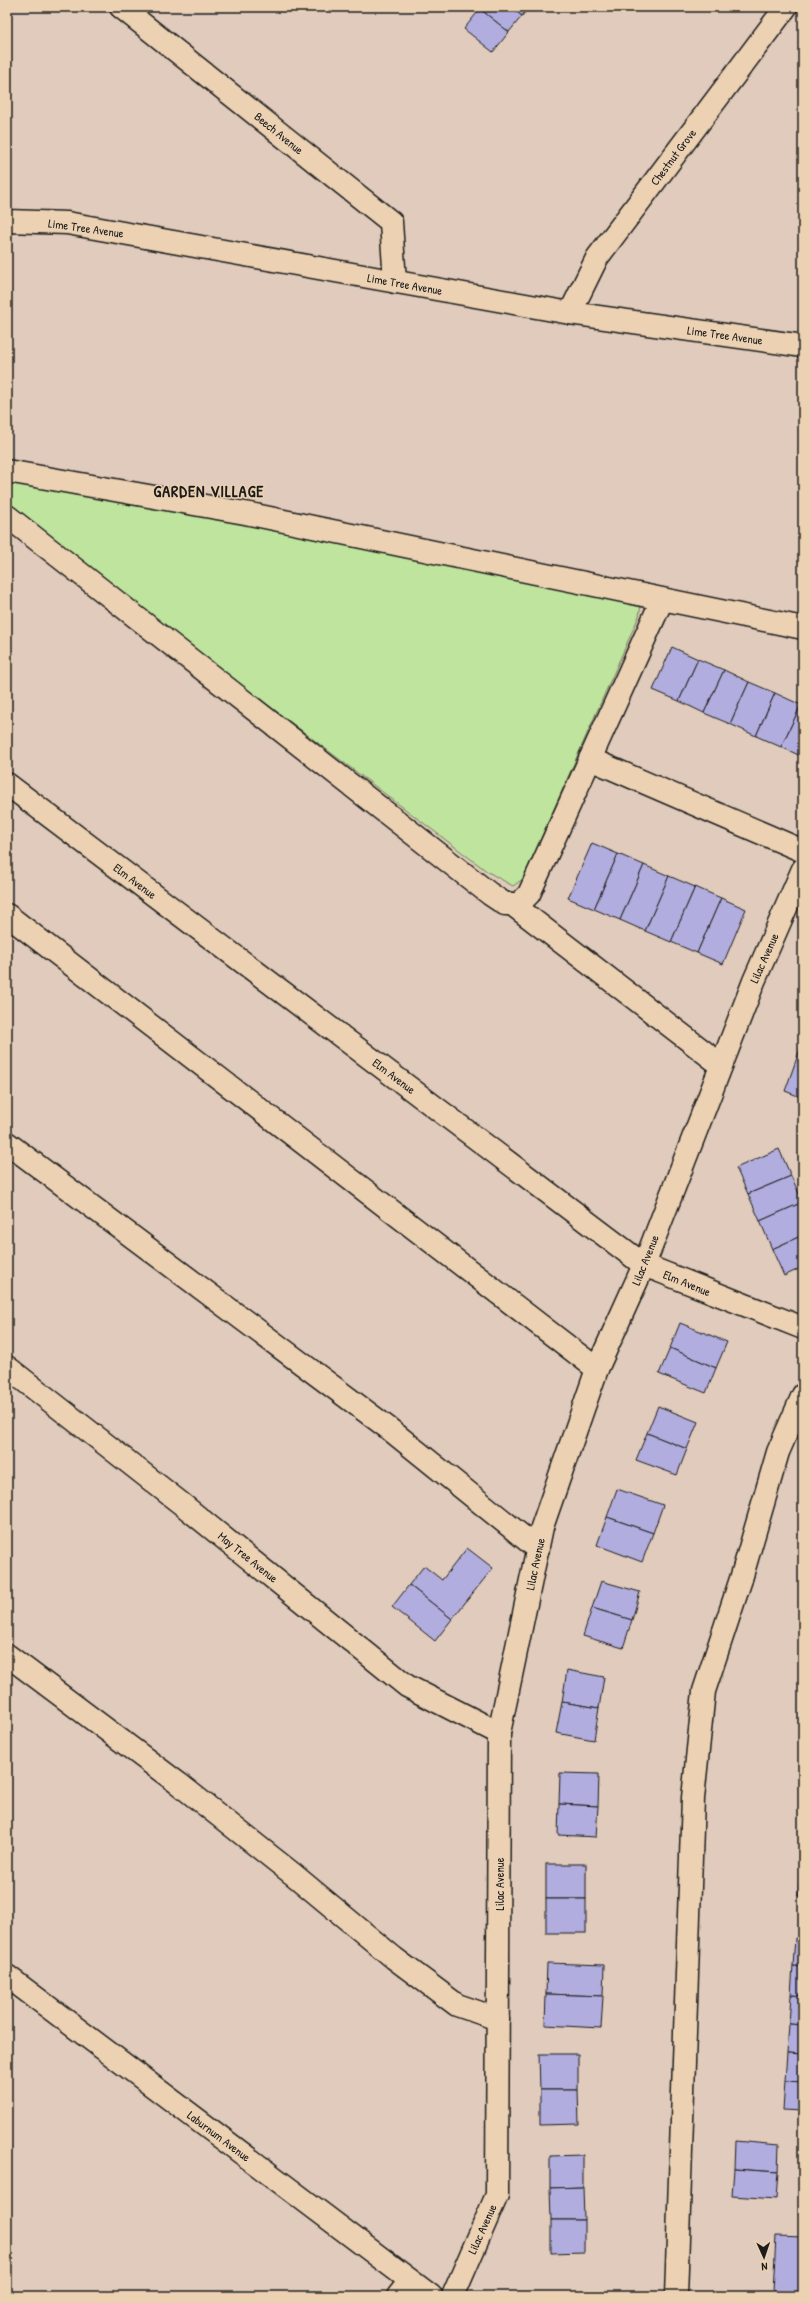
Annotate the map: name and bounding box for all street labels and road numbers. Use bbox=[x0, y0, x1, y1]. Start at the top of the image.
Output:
street label: Beech Avenue bbox=[251, 108, 307, 158]
street label: Chestnut Grove bbox=[646, 125, 700, 189]
street label: Lime Tree Avenue bbox=[47, 214, 125, 242]
street label: Lime Tree Avenue bbox=[366, 269, 444, 299]
street label: Lime Tree Avenue bbox=[686, 321, 764, 349]
street label: Elm Avenue bbox=[110, 859, 160, 903]
street label: Lilac Avenue bbox=[745, 930, 783, 986]
street label: Elm Avenue bbox=[369, 1054, 419, 1098]
street label: Lilac Avenue bbox=[627, 1232, 663, 1288]
street label: Elm Avenue bbox=[661, 1266, 713, 1300]
street label: May Tree Avenue bbox=[214, 1528, 282, 1587]
street label: Lilac Avenue bbox=[521, 1536, 549, 1592]
street label: Lilac Avenue bbox=[491, 1857, 508, 1910]
street label: Laburnum Avenue bbox=[184, 2107, 254, 2166]
street label: Lilac Avenue bbox=[463, 2201, 501, 2257]

